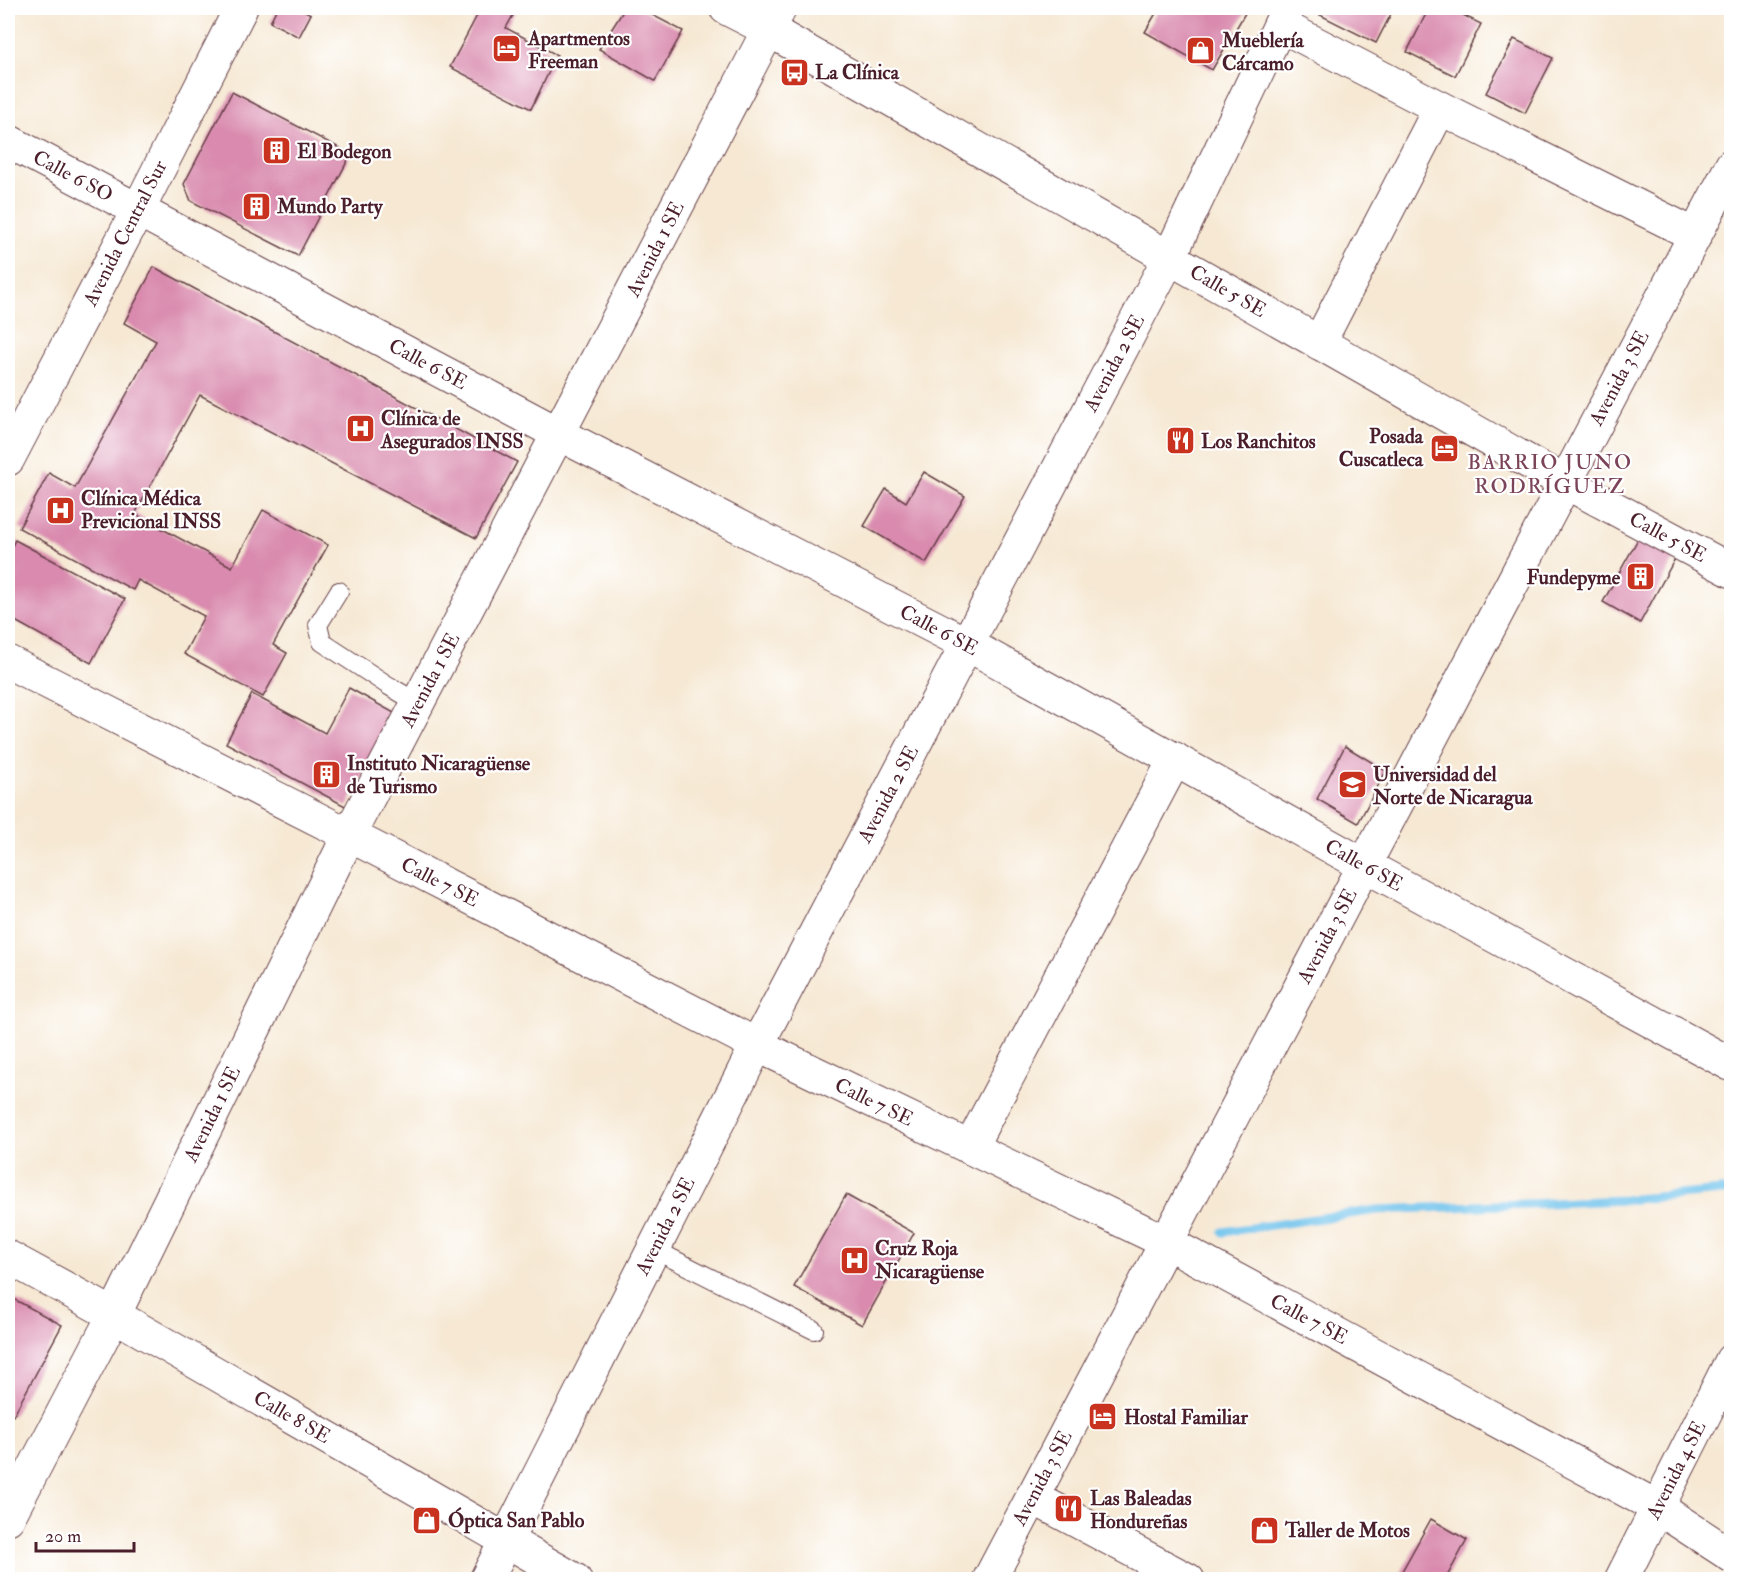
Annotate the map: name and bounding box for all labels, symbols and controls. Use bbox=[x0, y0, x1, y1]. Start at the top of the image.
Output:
place label: Apartmentos Freeman bbox=[527, 26, 630, 74]
place label: Mueblería Cárcamo bbox=[1221, 28, 1305, 76]
hotel icon: Apartmentos Freeman bbox=[491, 33, 523, 65]
shop icon: Mueblería Cárcamo bbox=[1185, 35, 1217, 67]
bus stop icon: La Clínica bbox=[778, 56, 810, 88]
place label: La Clínica bbox=[815, 60, 900, 85]
building icon: El Bodegon bbox=[260, 135, 292, 167]
place label: El Bodegon bbox=[297, 139, 392, 165]
street label: Calle 6 SO bbox=[29, 144, 117, 208]
street label: Avenida Central Sur bbox=[77, 155, 173, 311]
building icon: Mundo Party bbox=[240, 190, 272, 222]
place label: Mundo Party bbox=[276, 194, 384, 220]
street label: Avenida 1 SE bbox=[620, 197, 690, 302]
street label: Calle 5 SE bbox=[1185, 259, 1271, 323]
street label: Avenida 2 SE bbox=[1077, 310, 1150, 417]
street label: Avenida 3 SE bbox=[1583, 326, 1655, 431]
street label: Calle 6 SE bbox=[384, 333, 472, 395]
place label: Clínica de Asegurados INSS bbox=[380, 406, 524, 455]
hospital icon: Clínica de Asegurados INSS bbox=[344, 413, 376, 445]
place label: Posada Cuscatleca bbox=[1339, 424, 1424, 472]
restaurant icon: Los Ranchitos bbox=[1164, 425, 1196, 457]
place label: Los Ranchitos bbox=[1201, 429, 1316, 454]
hotel icon: Posada Cuscatleca bbox=[1428, 432, 1460, 464]
district label: BARRIO JUNO RODRÍGUEZ bbox=[1467, 449, 1633, 500]
place label: Clínica Médica Previcional INSS bbox=[81, 486, 221, 534]
hospital icon: Clínica Médica Previcional INSS bbox=[44, 494, 76, 526]
street label: Calle 5 SE bbox=[1625, 506, 1711, 568]
building icon: Fundepyme bbox=[1625, 561, 1657, 593]
place label: Fundepyme bbox=[1526, 565, 1621, 591]
street label: Calle 6 SE bbox=[895, 599, 983, 661]
street label: Avenida 1 SE bbox=[394, 628, 465, 733]
street label: Avenida 2 SE bbox=[851, 741, 924, 848]
place label: Instituto Nicaragüense de Turismo bbox=[347, 751, 531, 799]
building icon: Instituto Nicaragüense de Turismo bbox=[310, 759, 342, 791]
place label: Universidad del Norte de Nicaragua bbox=[1372, 762, 1533, 811]
school or university icon: Universidad del Norte de Nicaragua bbox=[1336, 769, 1368, 801]
street label: Calle 6 SE bbox=[1321, 833, 1407, 897]
street label: Calle 7 SE bbox=[397, 852, 483, 912]
street label: Avenida 3 SE bbox=[1291, 884, 1363, 989]
street label: Avenida 1 SE bbox=[178, 1062, 246, 1167]
street label: Calle 7 SE bbox=[831, 1072, 917, 1132]
street label: Avenida 2 SE bbox=[629, 1173, 700, 1280]
place label: Cruz Roja Nicaragüense bbox=[874, 1236, 985, 1285]
hospital icon: Cruz Roja Nicaragüense bbox=[838, 1244, 870, 1276]
street label: Calle 7 SE bbox=[1266, 1288, 1352, 1350]
street label: Calle 8 SE bbox=[249, 1385, 335, 1449]
hotel icon: Hostal Familiar bbox=[1087, 1401, 1119, 1433]
place label: Hostal Familiar bbox=[1124, 1405, 1248, 1430]
street label: Avenida 4 SE bbox=[1640, 1416, 1712, 1524]
street label: Avenida 3 SE bbox=[1006, 1426, 1078, 1531]
place label: Las Baleadas Hondureñas bbox=[1090, 1486, 1192, 1534]
restaurant icon: Las Baleadas Hondureñas bbox=[1053, 1493, 1085, 1525]
shop icon: Óptica San Pablo bbox=[411, 1504, 443, 1536]
place label: Óptica San Pablo bbox=[448, 1507, 585, 1534]
shop icon: Taller de Motos bbox=[1248, 1514, 1280, 1546]
scale bar bbox=[36, 1515, 134, 1553]
place label: Taller de Motos bbox=[1284, 1518, 1410, 1543]
text: 20 m bbox=[45, 1525, 81, 1548]

